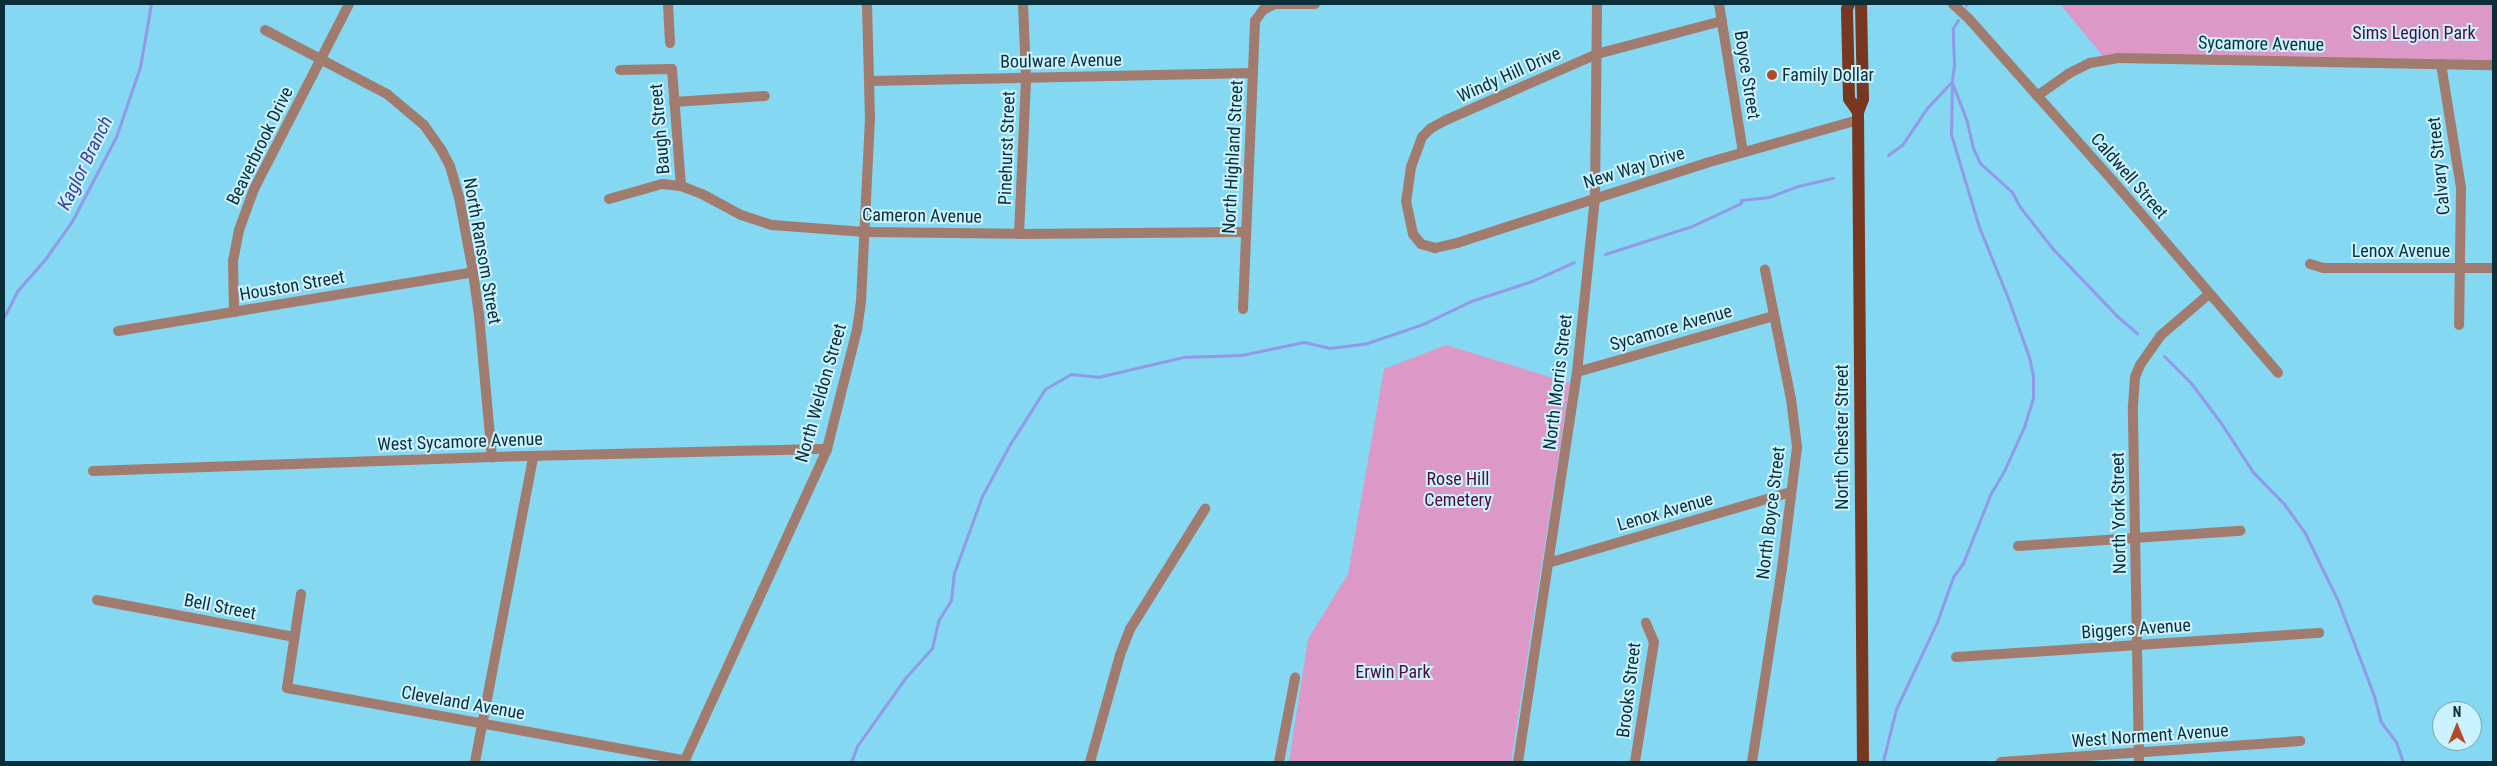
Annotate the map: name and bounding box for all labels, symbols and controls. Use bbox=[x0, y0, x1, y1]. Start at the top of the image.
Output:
park label: Sims Legion Park bbox=[2352, 22, 2476, 44]
street label: Boyce Street bbox=[1729, 29, 1765, 121]
street label: Sycamore Avenue bbox=[2198, 32, 2324, 56]
street label: Windy Hill Drive bbox=[1454, 43, 1564, 107]
street label: Boulware Avenue bbox=[1000, 49, 1122, 73]
place label: Family Dollar bbox=[1782, 64, 1874, 86]
marker: Family Dollar bbox=[1766, 69, 1778, 81]
street label: North Highland Street bbox=[1218, 80, 1248, 234]
street label: Beaverbrook Drive bbox=[222, 83, 298, 209]
street label: Baugh Street bbox=[645, 83, 675, 175]
street label: Pinehurst Street bbox=[994, 91, 1020, 205]
water label: Kaglor Branch bbox=[52, 112, 118, 214]
street label: Calvary Street bbox=[2423, 116, 2455, 216]
street label: Caldwell Street bbox=[2086, 129, 2172, 223]
street label: New Way Drive bbox=[1581, 142, 1687, 194]
street label: North Ransom Street bbox=[458, 176, 506, 326]
street label: Cameron Avenue bbox=[862, 204, 982, 228]
street label: Lenox Avenue bbox=[2352, 240, 2450, 262]
street label: Houston Street bbox=[238, 266, 346, 306]
street label: Sycamore Avenue bbox=[1607, 300, 1735, 356]
street label: North Morris Street bbox=[1539, 313, 1577, 451]
street label: North Weldon Street bbox=[791, 321, 851, 465]
street label: North Chester Street bbox=[1831, 364, 1853, 510]
street label: West Sycamore Avenue bbox=[377, 428, 543, 456]
street label: North Boyce Street bbox=[1752, 445, 1790, 581]
street label: North York Street bbox=[2107, 452, 2131, 574]
park label: Rose Hill Cemetery bbox=[1424, 469, 1492, 512]
street label: Lenox Avenue bbox=[1615, 488, 1715, 536]
street label: Bell Street bbox=[182, 589, 258, 625]
street label: Biggers Avenue bbox=[2080, 614, 2192, 644]
street label: Brooks Street bbox=[1612, 641, 1646, 739]
park label: Erwin Park bbox=[1355, 661, 1431, 683]
street label: Cleveland Avenue bbox=[400, 682, 526, 724]
north arrow bbox=[2432, 701, 2482, 751]
text: N bbox=[2453, 704, 2461, 720]
street label: West Norment Avenue bbox=[2071, 720, 2229, 752]

